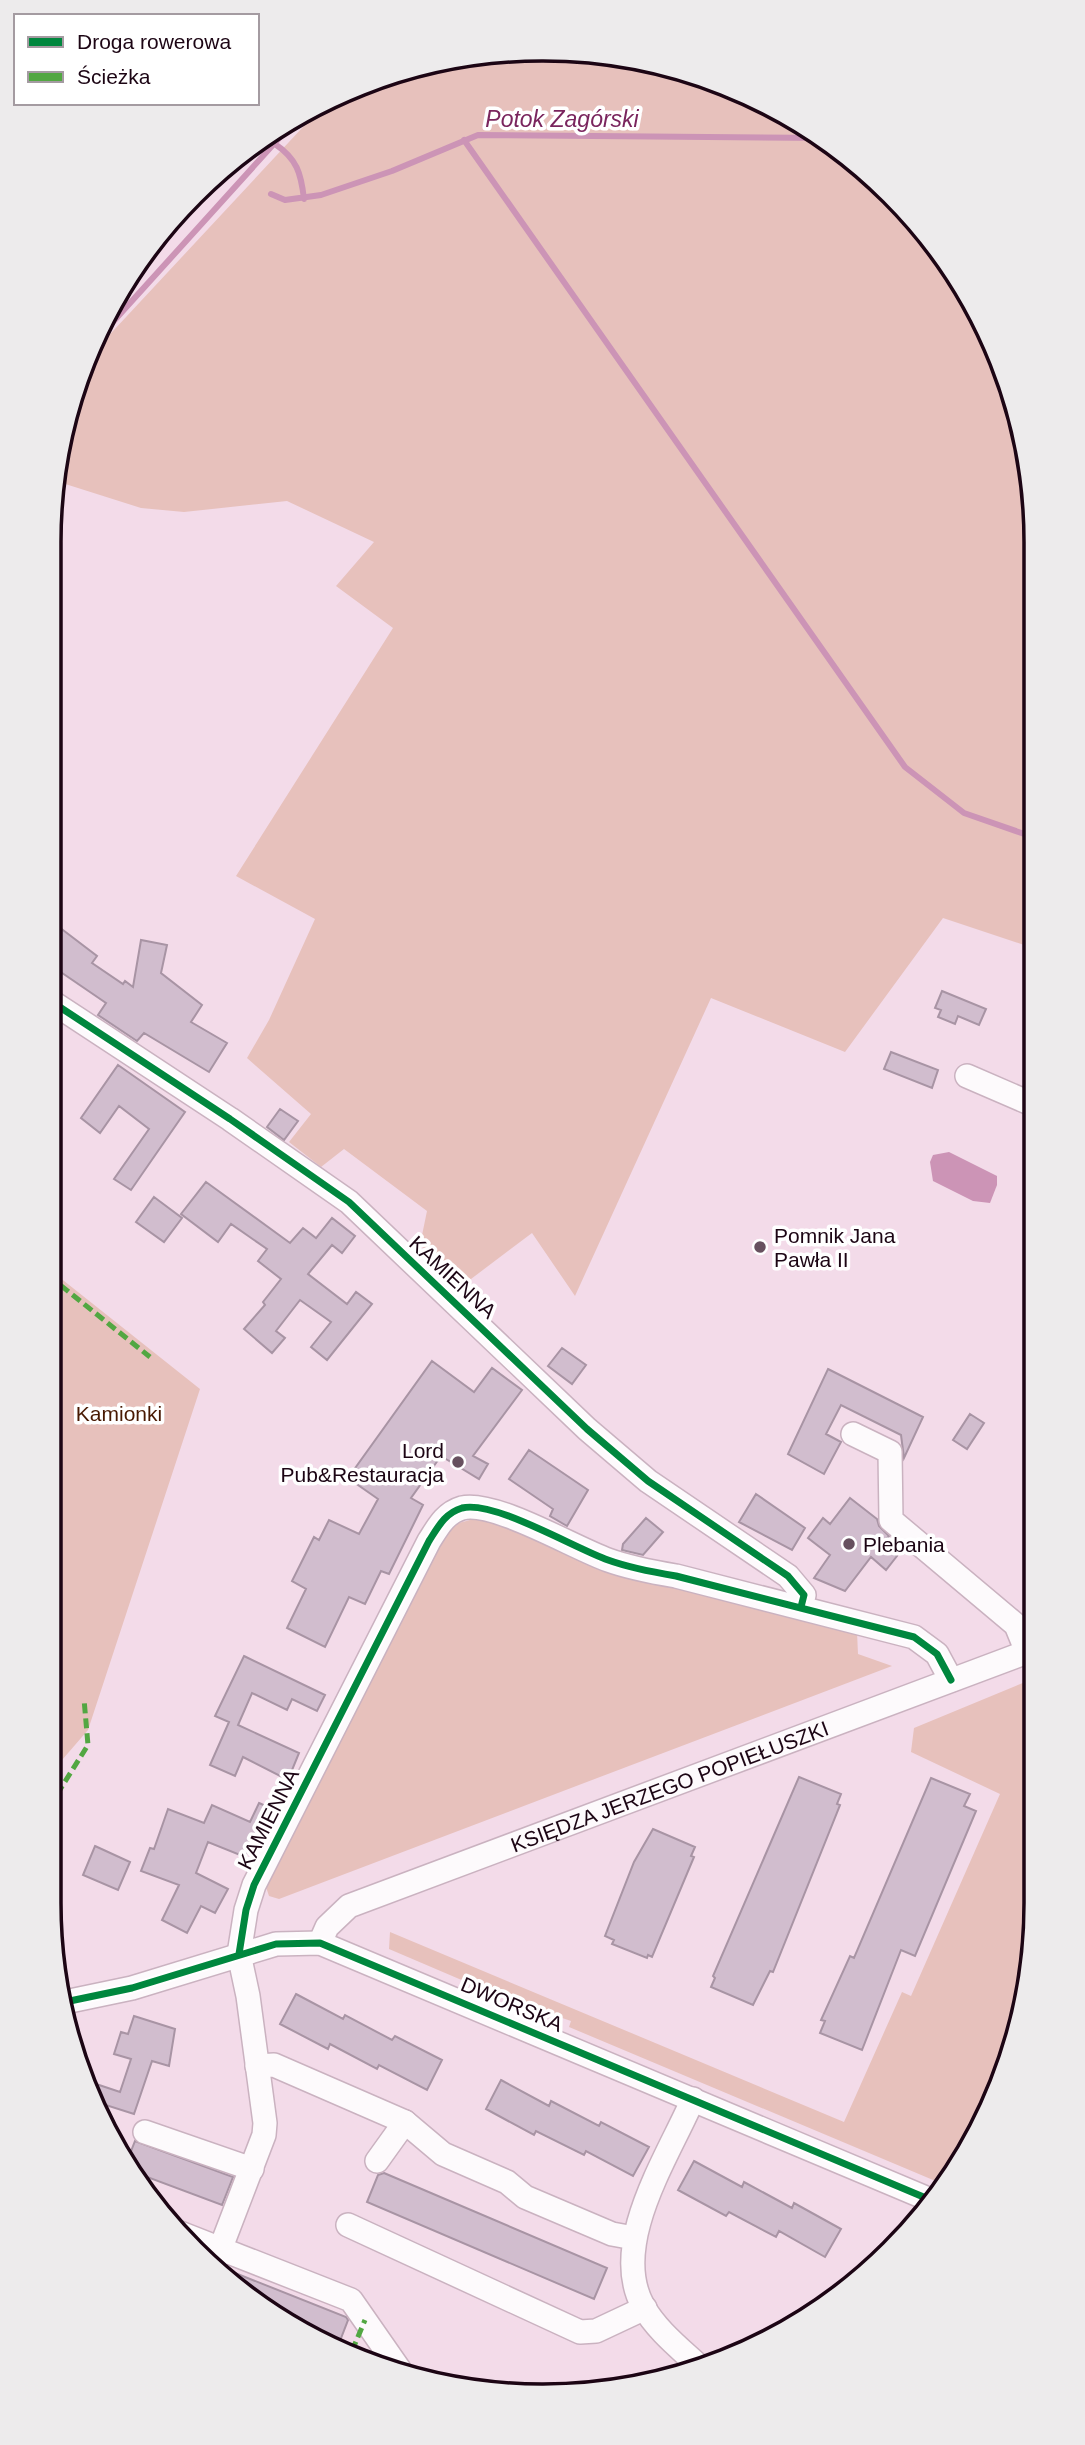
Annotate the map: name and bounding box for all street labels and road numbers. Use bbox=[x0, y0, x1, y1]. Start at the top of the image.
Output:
street label: KAMIENNA bbox=[405, 1231, 501, 1323]
street label: KSIĘDZA JERZEGO POPIEŁUSZKI bbox=[507, 1716, 831, 1856]
street label: KAMIENNA bbox=[233, 1765, 303, 1873]
street label: DWORSKA bbox=[458, 1972, 566, 2036]

